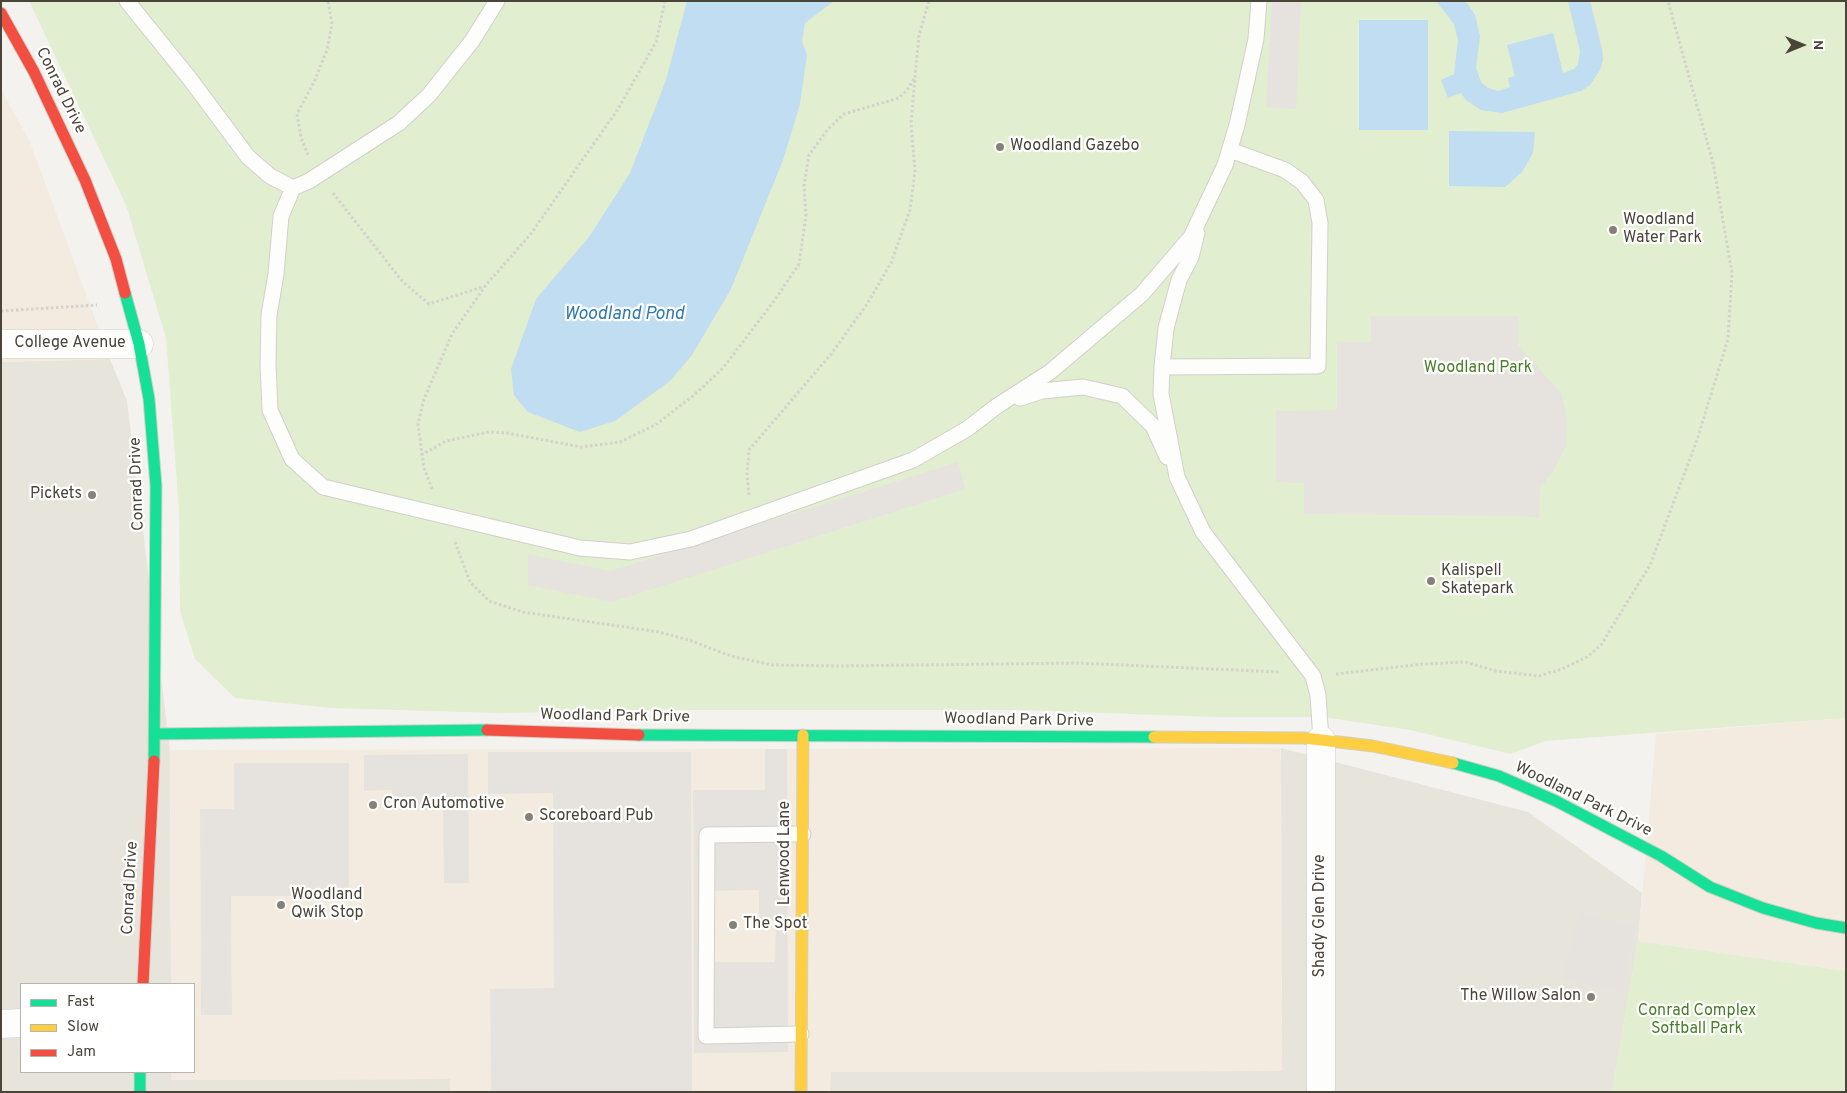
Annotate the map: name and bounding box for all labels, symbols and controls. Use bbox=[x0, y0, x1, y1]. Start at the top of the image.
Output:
north arrow bbox=[1777, 20, 1827, 70]
text: N bbox=[1809, 40, 1826, 50]
street label: Conrad Drive bbox=[31, 45, 89, 137]
place label: Woodland Gazebo bbox=[1010, 137, 1139, 157]
marker: Woodland Gazebo bbox=[994, 141, 1006, 153]
place label: Woodland Water Park bbox=[1623, 211, 1702, 249]
marker: Woodland Water Park bbox=[1607, 224, 1619, 236]
water label: Woodland Pond bbox=[564, 304, 684, 326]
street label: College Avenue bbox=[14, 334, 126, 354]
park label: Woodland Park bbox=[1424, 359, 1532, 379]
street label: Conrad Drive bbox=[127, 437, 149, 531]
place label: Pickets bbox=[30, 485, 82, 505]
marker: Pickets bbox=[86, 489, 98, 501]
place label: Kalispell Skatepark bbox=[1441, 562, 1514, 600]
marker: Kalispell Skatepark bbox=[1425, 575, 1437, 587]
street label: Woodland Park Drive bbox=[540, 706, 690, 728]
street label: Woodland Park Drive bbox=[944, 710, 1094, 732]
street label: Woodland Park Drive bbox=[1511, 758, 1655, 842]
place label: Cron Automotive bbox=[383, 795, 504, 815]
marker: Cron Automotive bbox=[367, 799, 379, 811]
street label: Lenwood Lane bbox=[776, 801, 796, 905]
place label: Scoreboard Pub bbox=[539, 807, 653, 827]
marker: Scoreboard Pub bbox=[523, 811, 535, 823]
street label: Conrad Drive bbox=[119, 841, 143, 935]
street label: Shady Glen Drive bbox=[1311, 854, 1331, 978]
place label: Woodland Qwik Stop bbox=[291, 886, 363, 924]
marker: Woodland Qwik Stop bbox=[275, 899, 287, 911]
place label: The Spot bbox=[743, 915, 808, 935]
marker: The Spot bbox=[727, 919, 739, 931]
legend bbox=[20, 983, 195, 1073]
place label: The Willow Salon bbox=[1460, 987, 1581, 1007]
marker: The Willow Salon bbox=[1585, 991, 1597, 1003]
text: Fast bbox=[67, 993, 95, 1012]
park label: Conrad Complex Softball Park bbox=[1638, 1002, 1756, 1040]
text: Slow bbox=[67, 1018, 99, 1037]
text: Jam bbox=[67, 1043, 96, 1062]

